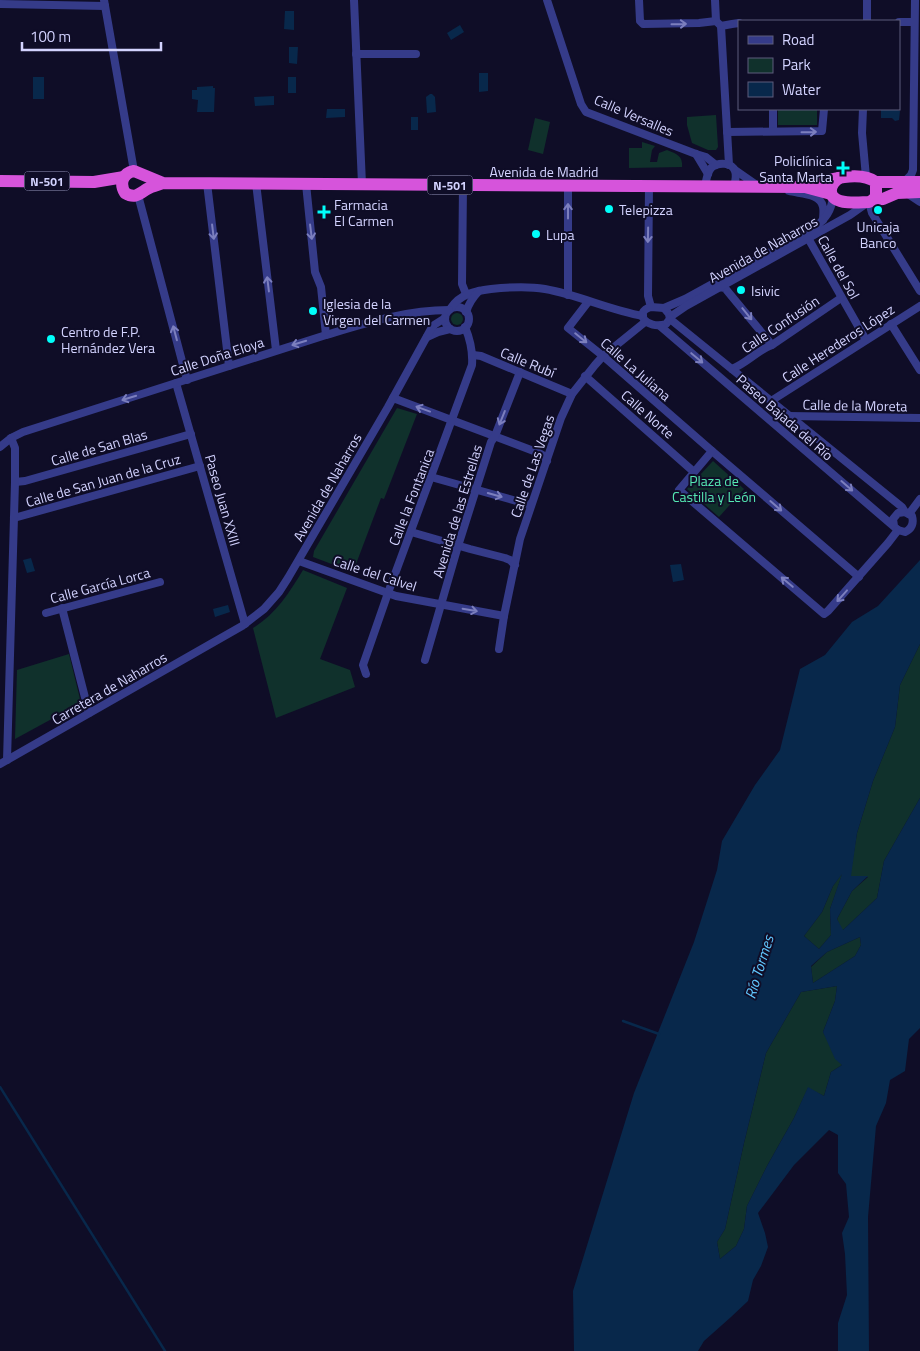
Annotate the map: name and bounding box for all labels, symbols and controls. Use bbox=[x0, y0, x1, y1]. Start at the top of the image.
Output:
one-way arrow bbox=[671, 19, 687, 29]
scale bar bbox=[22, 20, 161, 52]
legend bbox=[738, 20, 900, 110]
text: 100 m bbox=[30, 25, 71, 48]
text: Road bbox=[782, 28, 814, 51]
text: Park bbox=[782, 53, 811, 76]
text: Water bbox=[782, 78, 821, 101]
street label: Calle Versalles bbox=[591, 89, 677, 141]
one-way arrow bbox=[801, 127, 817, 136]
place label: Policlínica Santa Marta bbox=[759, 150, 832, 187]
street label: Avenida de Madrid bbox=[490, 161, 598, 182]
marker: Policlínica Santa Marta bbox=[836, 161, 850, 175]
road number: N-501 bbox=[24, 172, 70, 190]
road number: N-501 bbox=[428, 176, 472, 194]
place label: Farmacia El Carmen bbox=[334, 194, 394, 231]
place label: Telepizza bbox=[619, 199, 673, 220]
one-way arrow bbox=[563, 203, 573, 220]
marker: Telepizza bbox=[603, 203, 615, 215]
marker: Unicaja Banco bbox=[872, 204, 884, 216]
marker: Farmacia El Carmen bbox=[318, 206, 330, 218]
street label: Avenida de Naharros bbox=[705, 210, 821, 288]
place label: Unicaja Banco bbox=[857, 216, 899, 253]
one-way arrow bbox=[208, 223, 218, 239]
one-way arrow bbox=[306, 224, 316, 240]
place label: Lupa bbox=[546, 224, 574, 245]
one-way arrow bbox=[643, 226, 653, 243]
marker: Lupa bbox=[530, 228, 542, 240]
street label: Calle del Sol bbox=[813, 231, 865, 303]
one-way arrow bbox=[263, 277, 273, 293]
place label: Isivic bbox=[751, 280, 780, 301]
marker: Isivic bbox=[735, 284, 747, 296]
street label: Calle Confusión bbox=[737, 290, 823, 358]
place label: Iglesia de la Virgen del Carmen bbox=[323, 293, 430, 330]
street label: Calle Herederos López bbox=[778, 299, 898, 387]
marker: Iglesia de la Virgen del Carmen bbox=[307, 305, 319, 317]
one-way arrow bbox=[742, 308, 753, 321]
place label: Centro de F.P. Hernández Vera bbox=[61, 321, 155, 358]
one-way arrow bbox=[170, 325, 179, 341]
street label: Calle Doña Eloya bbox=[168, 331, 266, 381]
one-way arrow bbox=[574, 332, 587, 343]
street label: Calle La Juliana bbox=[596, 332, 676, 406]
marker: Centro de F.P. Hernández Vera bbox=[45, 333, 57, 345]
one-way arrow bbox=[292, 338, 308, 348]
street label: Calle Rubí bbox=[497, 341, 560, 383]
one-way arrow bbox=[690, 352, 703, 363]
street label: Paseo Bajada del Río bbox=[732, 369, 838, 465]
street label: Calle Norte bbox=[617, 385, 679, 443]
one-way arrow bbox=[122, 394, 138, 404]
street label: Calle de la Moreta bbox=[802, 394, 908, 416]
one-way arrow bbox=[415, 404, 431, 413]
one-way arrow bbox=[497, 410, 506, 425]
street label: Calle de Las Vegas bbox=[505, 412, 559, 520]
street label: Calle de San Blas bbox=[48, 423, 150, 471]
street label: Avenida de Naharros bbox=[287, 429, 367, 545]
street label: Avenida de las Estrellas bbox=[427, 442, 487, 580]
street label: Calle la Fontanica bbox=[383, 446, 439, 548]
street label: Calle de San Juan de la Cruz bbox=[23, 448, 183, 512]
street label: Paseo Juan XXIII bbox=[200, 452, 246, 548]
park label: Plaza de Castilla y León bbox=[672, 470, 756, 507]
one-way arrow bbox=[840, 481, 853, 492]
one-way arrow bbox=[487, 491, 503, 501]
one-way arrow bbox=[769, 500, 782, 511]
street label: Calle del Calvel bbox=[330, 550, 420, 596]
street label: Calle García Lorca bbox=[48, 562, 152, 608]
one-way arrow bbox=[780, 576, 793, 588]
one-way arrow bbox=[837, 589, 848, 602]
one-way arrow bbox=[461, 605, 477, 615]
street label: Carretera de Naharros bbox=[47, 646, 171, 730]
water label: Río Tormes bbox=[738, 931, 780, 1002]

